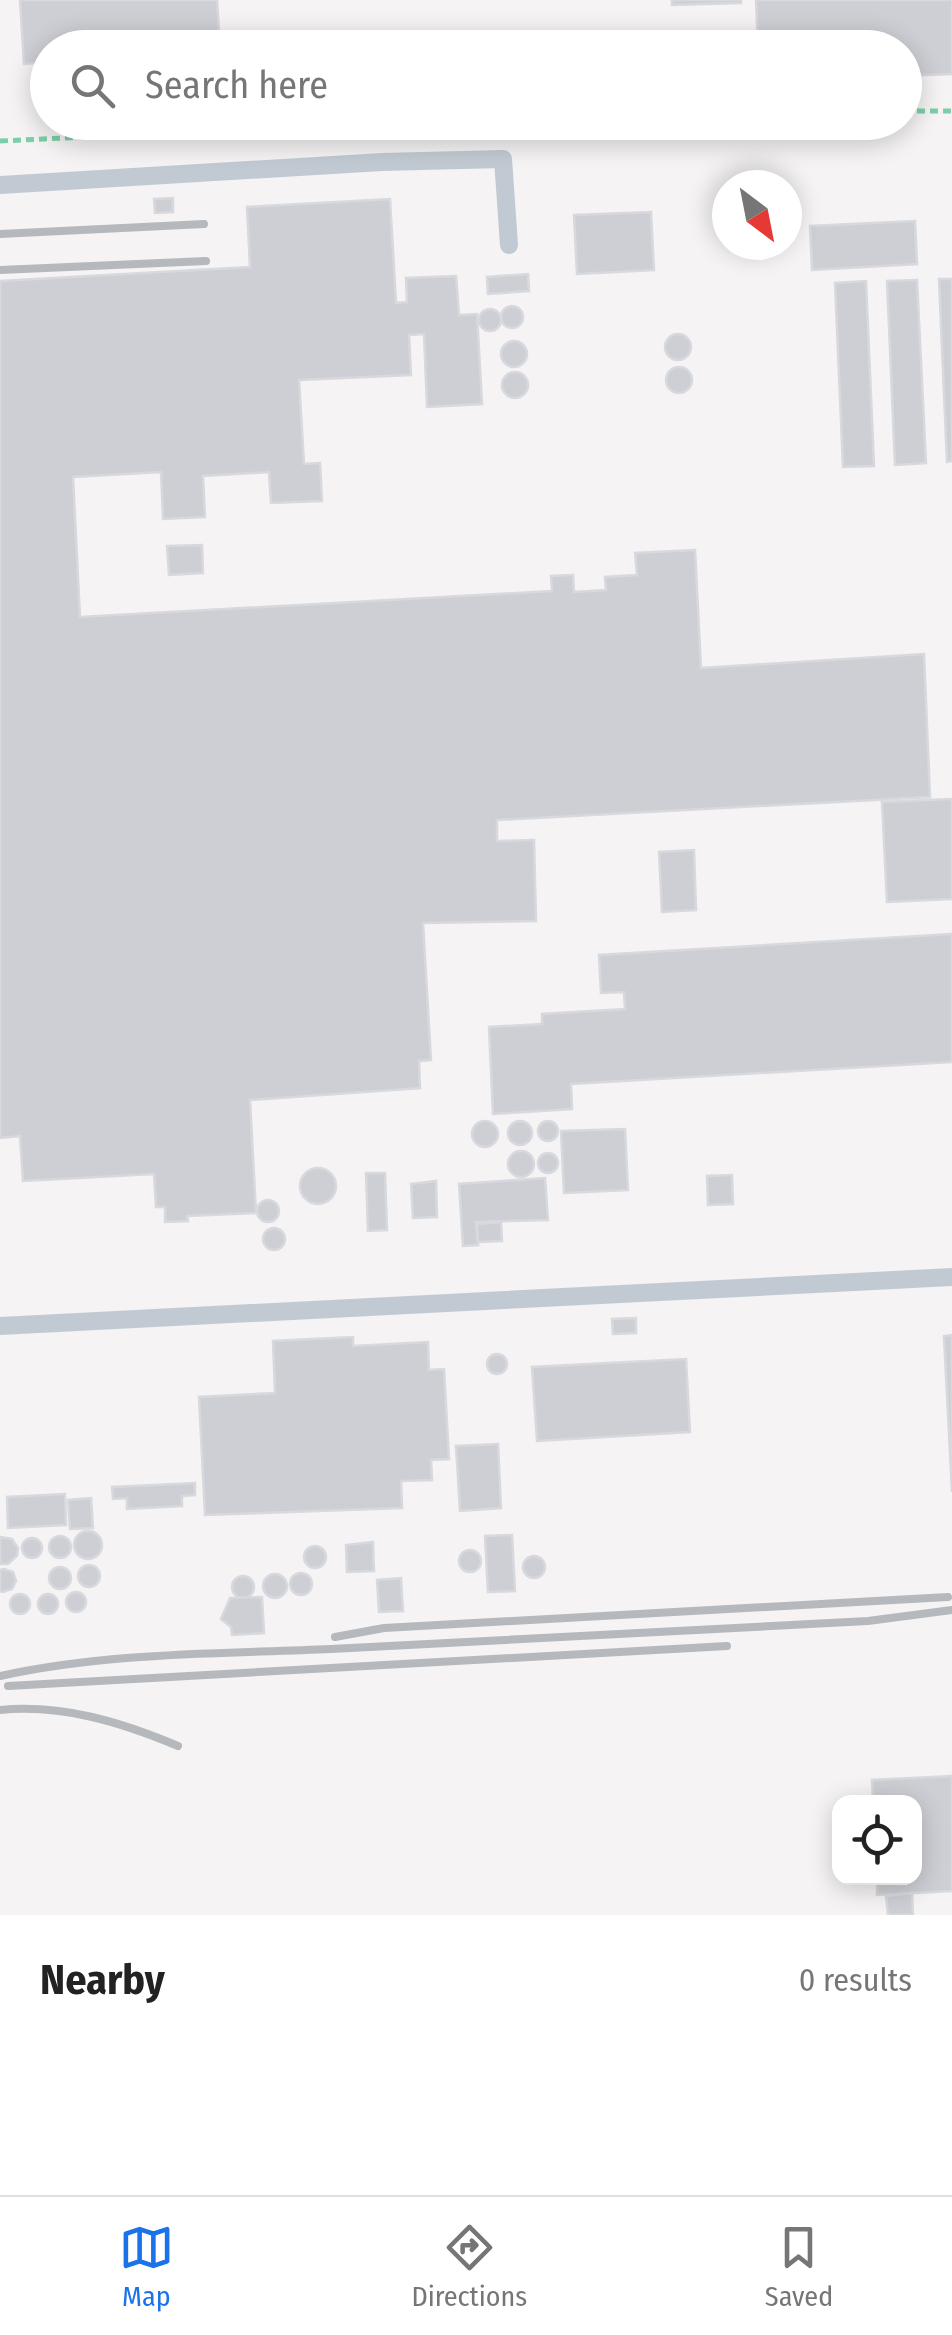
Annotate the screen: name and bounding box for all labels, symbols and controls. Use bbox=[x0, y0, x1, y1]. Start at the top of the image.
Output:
search box bbox=[30, 30, 922, 140]
icon: search bbox=[65, 58, 120, 113]
text: Search here bbox=[145, 62, 328, 108]
north arrow bbox=[712, 170, 802, 260]
map controls bbox=[832, 1795, 922, 1885]
button: locate bbox=[832, 1795, 922, 1885]
text: Nearby bbox=[40, 1955, 165, 2005]
text: 0 results bbox=[799, 1961, 912, 1999]
tab: Map bbox=[119, 2220, 174, 2313]
tab: Directions bbox=[411, 2220, 527, 2313]
tab: Saved bbox=[765, 2220, 833, 2313]

